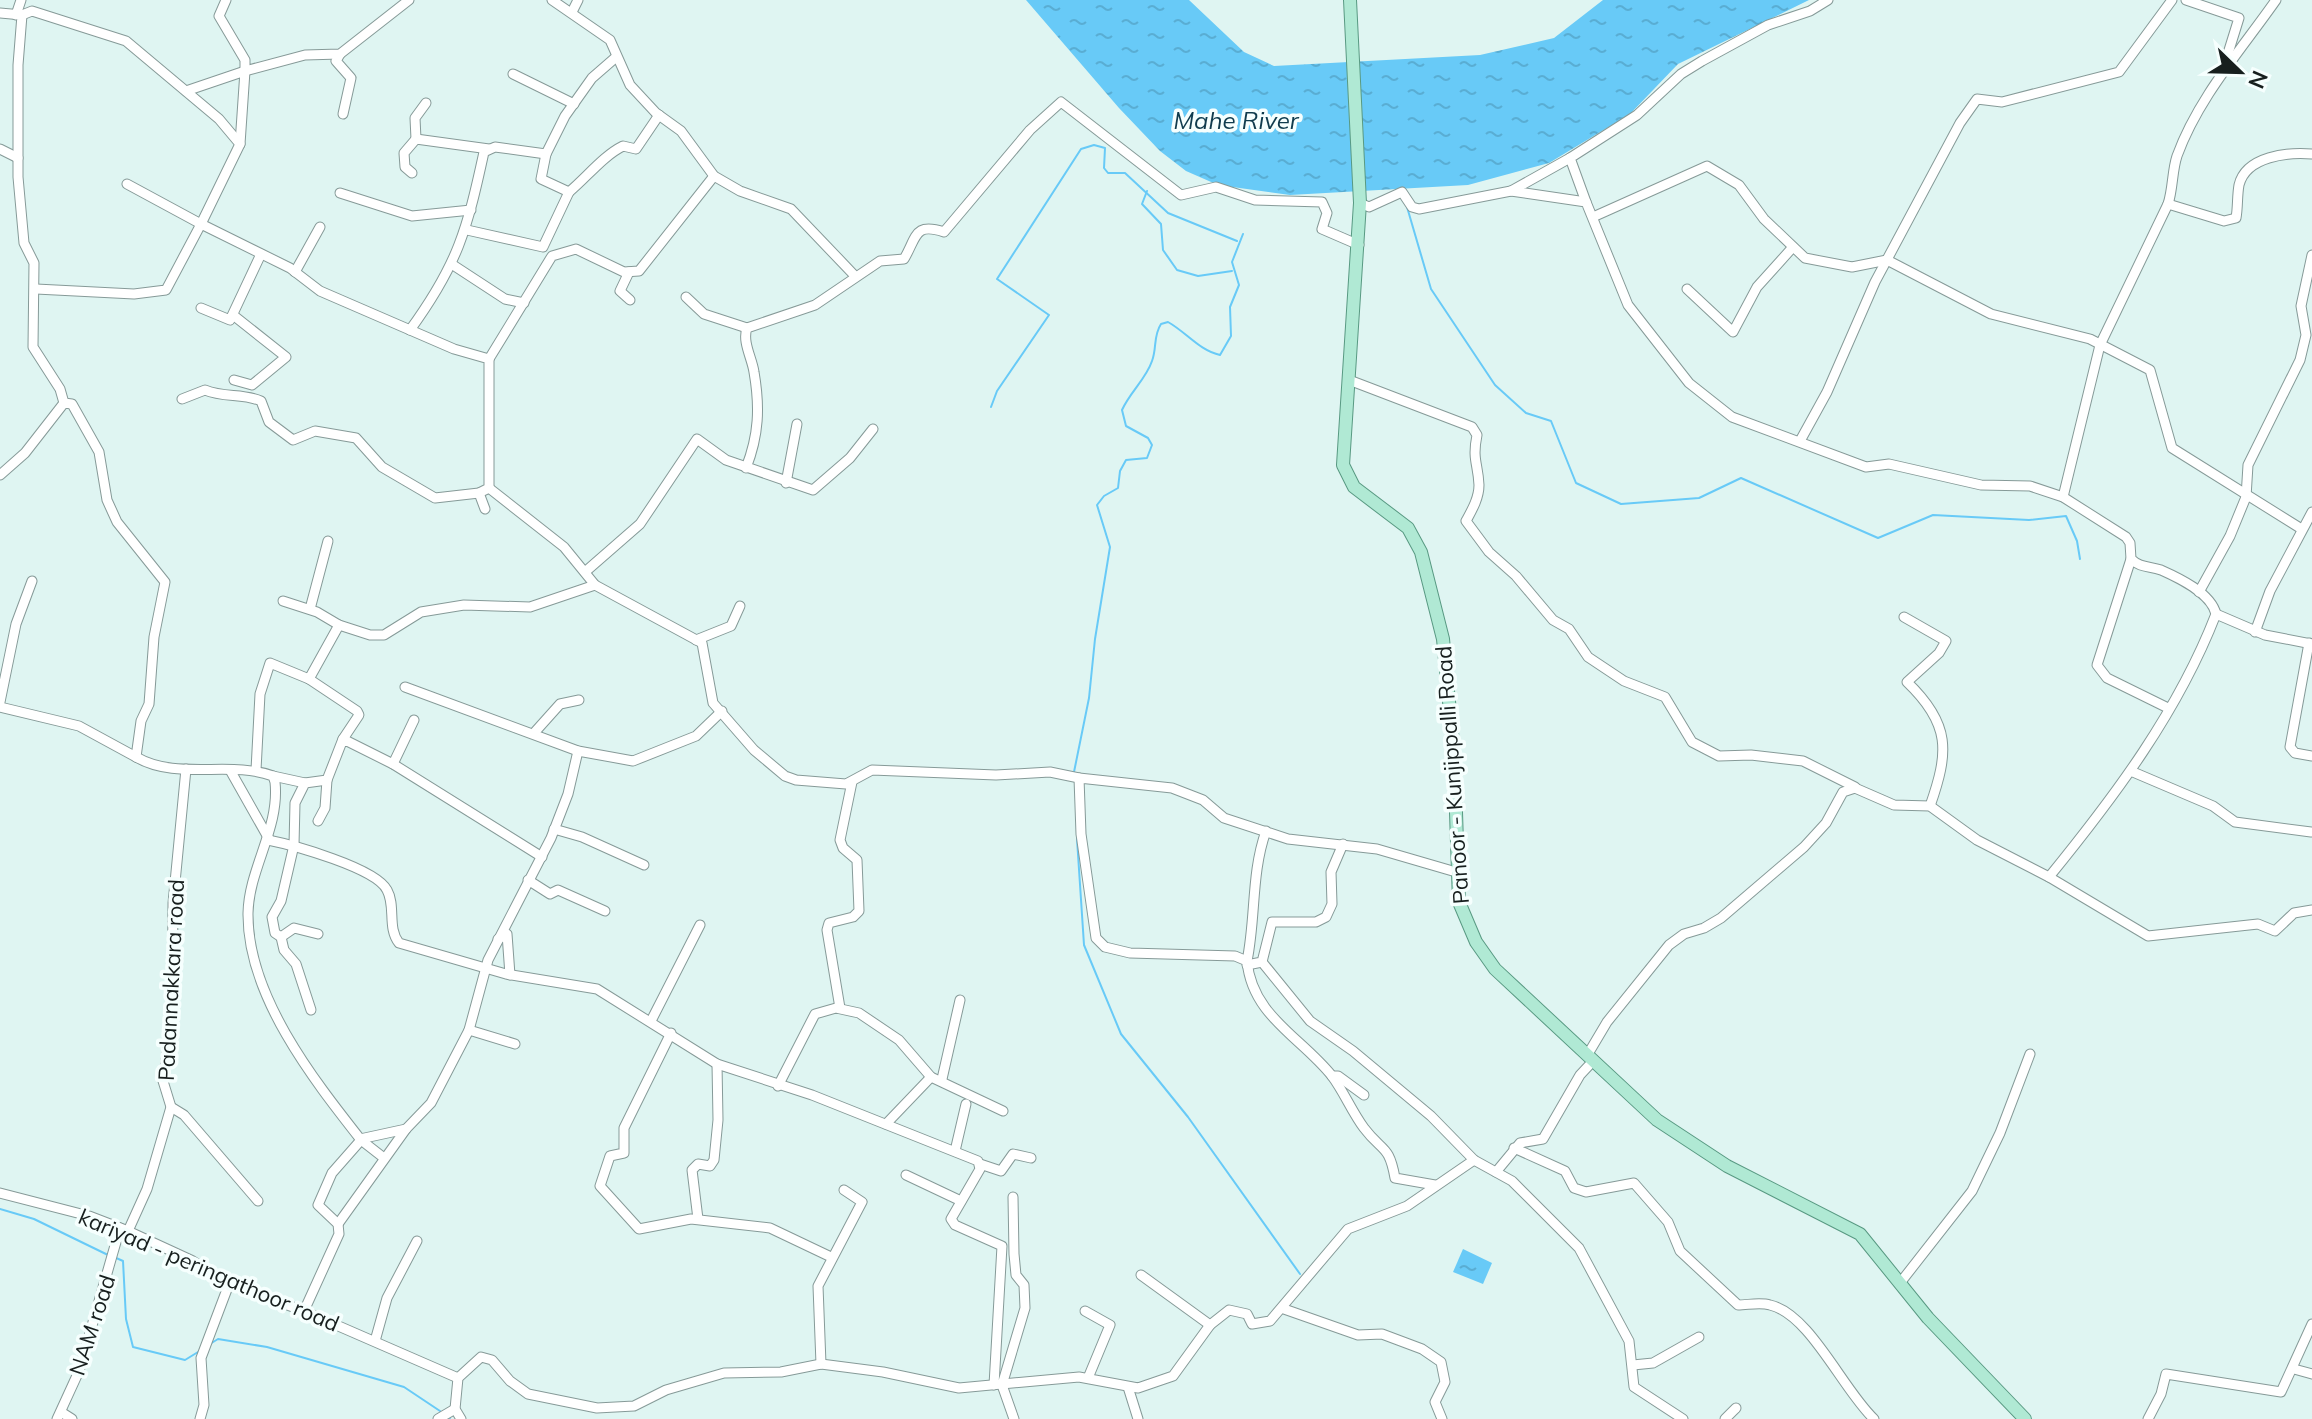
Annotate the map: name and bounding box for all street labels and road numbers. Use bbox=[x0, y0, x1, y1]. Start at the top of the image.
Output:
street label: Panoor - Kunjippalli Road bbox=[1429, 645, 1475, 905]
street label: Padannakkara road bbox=[152, 879, 190, 1081]
street label: kariyad - peringathoor road bbox=[74, 1202, 344, 1338]
street label: NAM road bbox=[63, 1271, 121, 1379]

